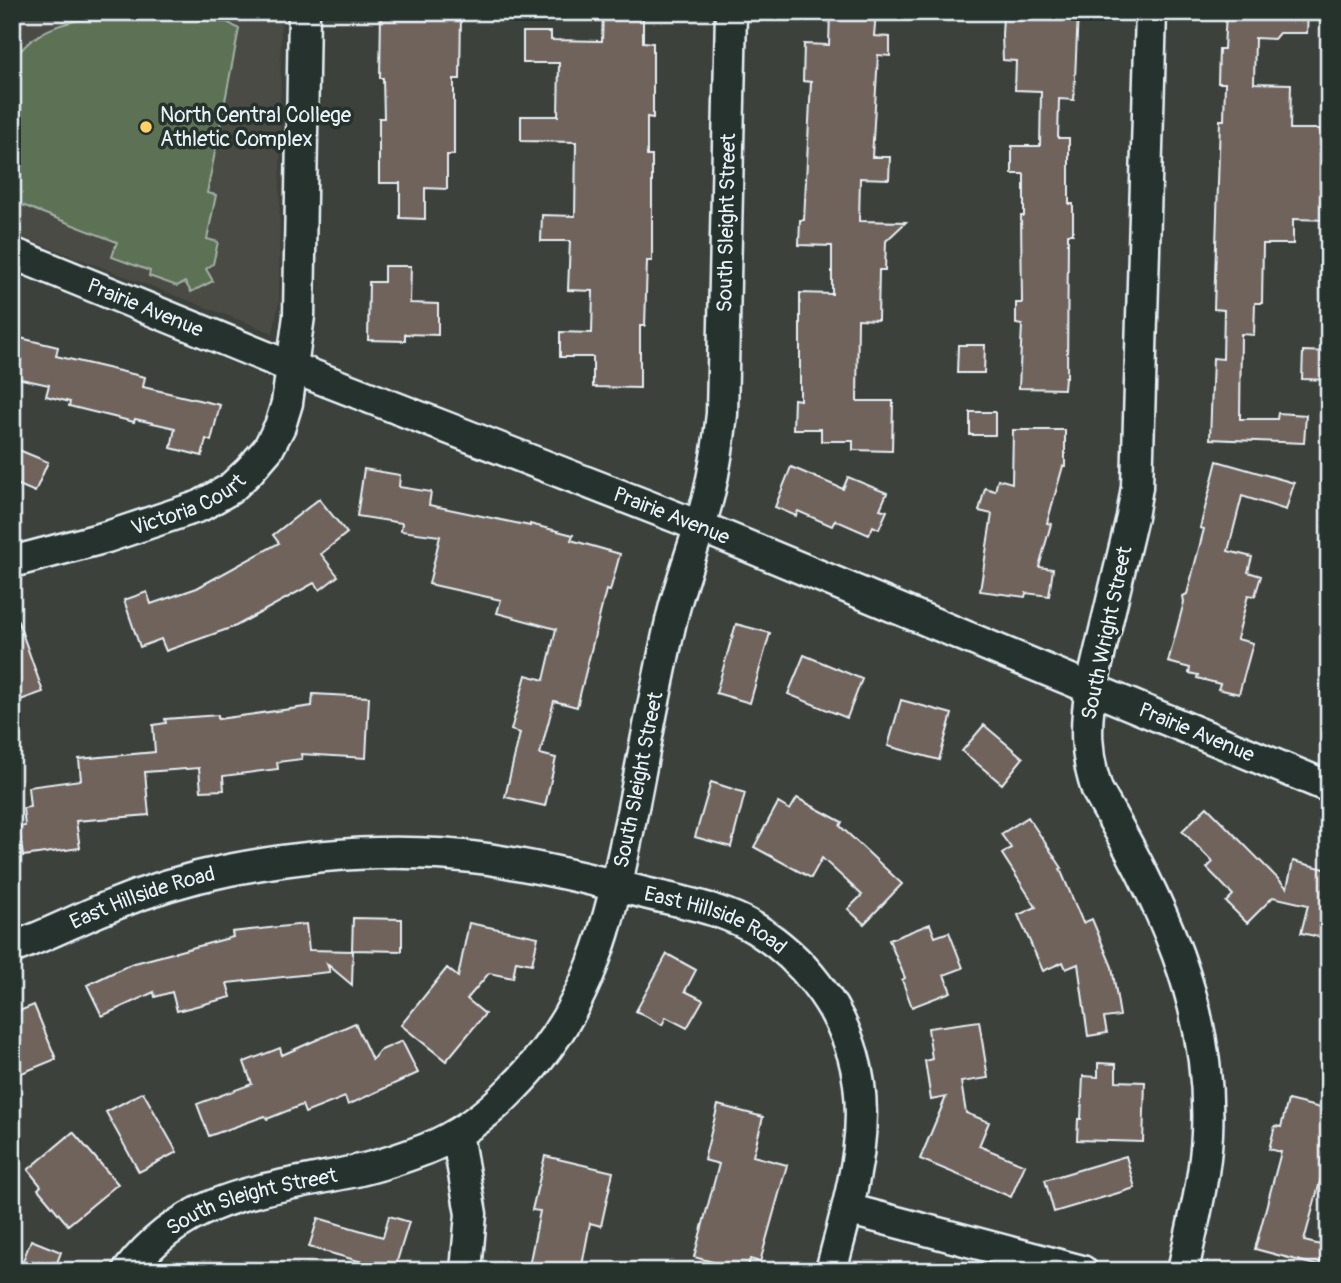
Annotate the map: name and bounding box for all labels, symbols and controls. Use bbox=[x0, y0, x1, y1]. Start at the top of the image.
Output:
place label: North Central College Athletic Complex bbox=[160, 102, 352, 153]
marker: North Central College Athletic Complex bbox=[138, 119, 154, 135]
street label: South Sleight Street bbox=[711, 132, 742, 313]
street label: Prairie Avenue bbox=[83, 272, 208, 343]
street label: Victoria Court bbox=[128, 467, 252, 542]
street label: Prairie Avenue bbox=[610, 480, 735, 551]
street label: South Wright Street bbox=[1075, 543, 1139, 722]
street label: South Sleight Street bbox=[607, 689, 669, 870]
street label: Prairie Avenue bbox=[1135, 696, 1259, 768]
street label: East Hillside Road bbox=[65, 860, 218, 935]
street label: East Hillside Road bbox=[641, 880, 792, 960]
street label: South Sleight Street bbox=[161, 1161, 340, 1241]

